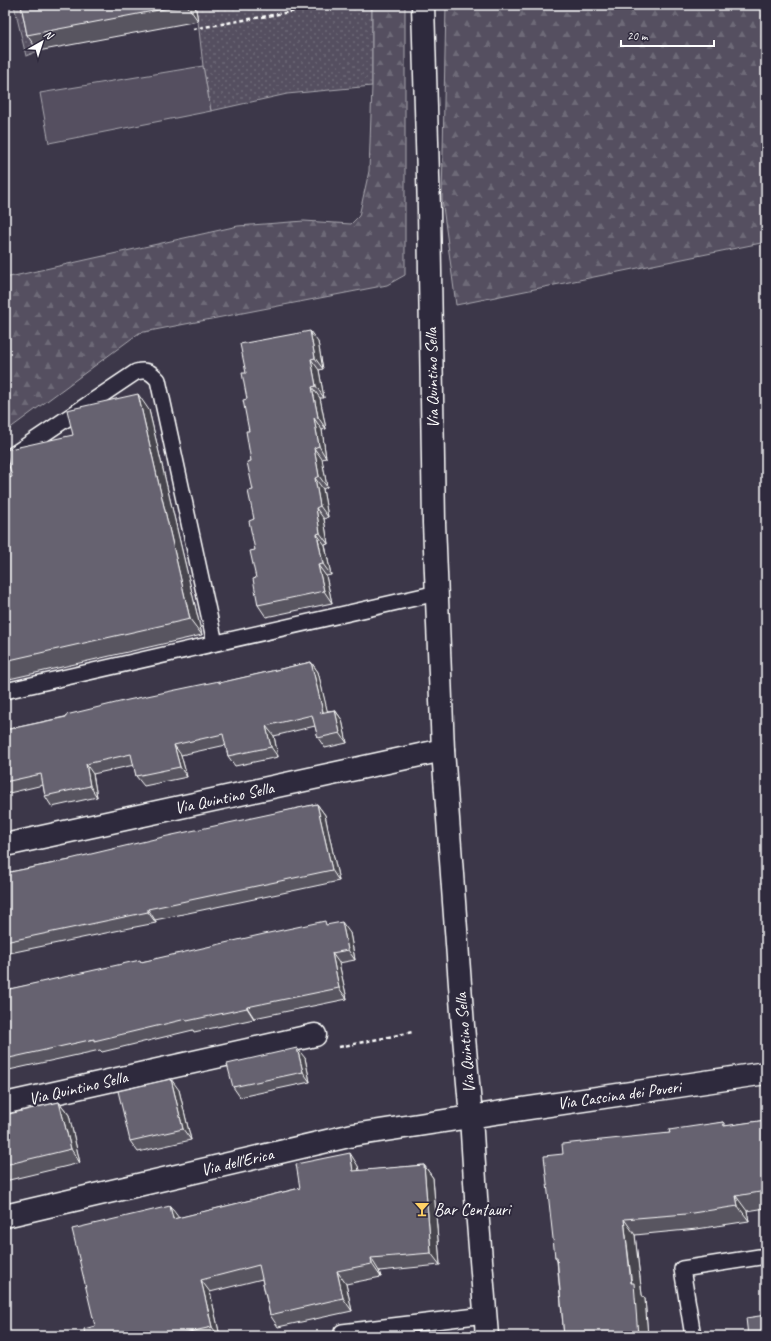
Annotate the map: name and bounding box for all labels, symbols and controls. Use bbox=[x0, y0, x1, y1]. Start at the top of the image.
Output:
north arrow bbox=[22, 22, 62, 62]
scale bar bbox=[621, 22, 714, 48]
text: N bbox=[41, 27, 57, 43]
text: 20 m bbox=[627, 28, 649, 44]
street label: Via Quintino Sella bbox=[421, 326, 443, 428]
street label: Via Quintino Sella bbox=[173, 777, 277, 819]
street label: Via Quintino Sella bbox=[450, 991, 480, 1094]
street label: Via Quintino Sella bbox=[27, 1066, 131, 1110]
street label: Via Cascina dei Poveri bbox=[556, 1076, 684, 1114]
street label: Via dell'Erica bbox=[199, 1143, 276, 1181]
place label: Bar Centauri bbox=[434, 1199, 512, 1220]
bar icon: Bar Centauri bbox=[413, 1200, 431, 1218]

